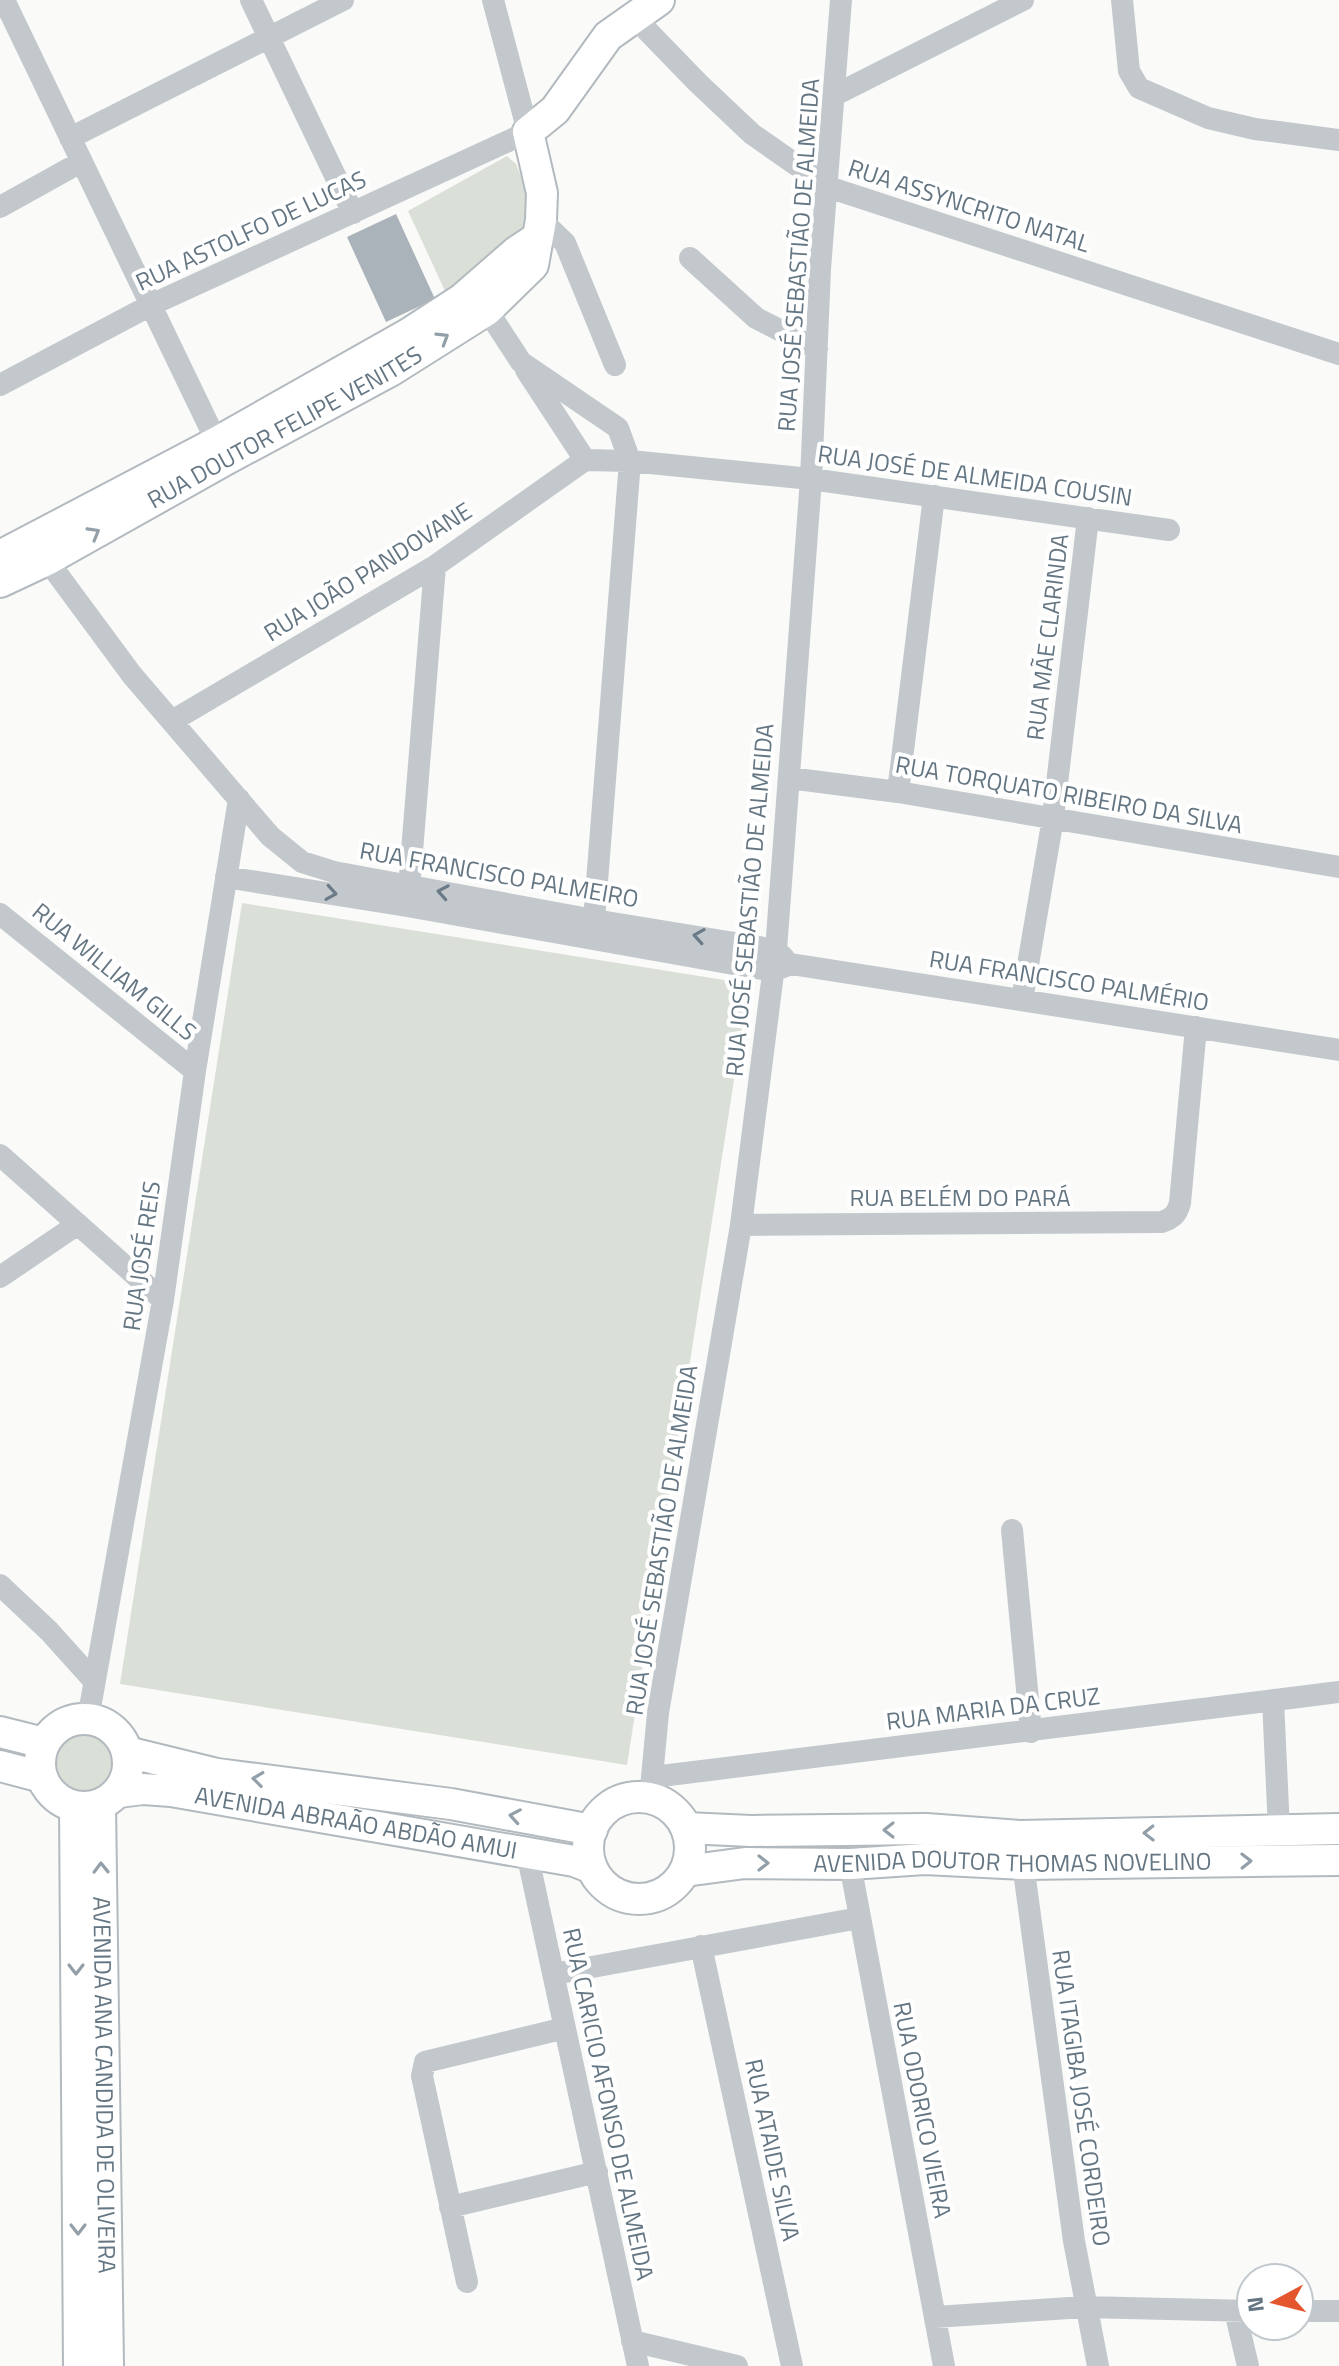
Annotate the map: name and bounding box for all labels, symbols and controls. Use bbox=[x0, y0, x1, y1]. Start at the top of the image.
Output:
street label: RUA JOSÉ SEBASTIÃO DE ALMEIDA bbox=[768, 77, 828, 433]
street label: RUA ASSYNCRITO NATAL bbox=[844, 149, 1095, 261]
street label: RUA ASTOLFO DE LUCAS bbox=[129, 161, 372, 299]
one-way arrow bbox=[434, 333, 449, 348]
street label: RUA DOUTOR FELIPE VENITES bbox=[140, 336, 429, 517]
street label: RUA JOSÉ DE ALMEIDA COUSIN bbox=[816, 435, 1135, 515]
street label: RUA JOÃO PANDOVANE bbox=[256, 492, 479, 650]
one-way arrow bbox=[85, 527, 100, 543]
street label: RUA MÃE CLARINDA bbox=[1016, 532, 1078, 742]
street label: RUA JOSÉ SEBASTIÃO DE ALMEIDA bbox=[716, 722, 782, 1078]
street label: RUA TORQUATO RIBEIRO DA SILVA bbox=[893, 746, 1246, 842]
street label: RUA FRANCISCO PALMEIRO bbox=[357, 832, 641, 916]
one-way arrow bbox=[324, 884, 338, 901]
one-way arrow bbox=[436, 885, 450, 902]
street label: RUA WILLIAM GILLS bbox=[25, 894, 205, 1049]
one-way arrow bbox=[693, 928, 706, 945]
street label: RUA FRANCISCO PALMÉRIO bbox=[927, 940, 1212, 1020]
street label: RUA JOSÉ REIS bbox=[113, 1179, 169, 1333]
street label: RUA BELÉM DO PARÁ bbox=[849, 1179, 1071, 1215]
street label: RUA JOSÉ SEBASTIÃO DE ALMEIDA bbox=[616, 1362, 706, 1718]
street label: RUA MARIA DA CRUZ bbox=[884, 1677, 1102, 1739]
one-way arrow bbox=[251, 1771, 265, 1788]
street label: AVENIDA ABRAÃO ABDÃO AMUI bbox=[192, 1776, 520, 1868]
one-way arrow bbox=[508, 1808, 522, 1825]
one-way arrow bbox=[882, 1821, 895, 1839]
one-way arrow bbox=[1142, 1824, 1155, 1841]
street label: AVENIDA DOUTOR THOMAS NOVELINO bbox=[813, 1840, 1212, 1881]
one-way arrow bbox=[1240, 1852, 1253, 1870]
one-way arrow bbox=[757, 1855, 770, 1872]
one-way arrow bbox=[92, 1861, 110, 1874]
street label: AVENIDA ANA CANDIDA DE OLIVEIRA bbox=[84, 1896, 126, 2274]
street label: RUA CARICIO AFONSO DE ALMEIDA bbox=[554, 1924, 664, 2283]
street label: RUA ITAGIBA JOSÉ CORDEIRO bbox=[1043, 1947, 1121, 2248]
one-way arrow bbox=[67, 1963, 85, 1976]
street label: RUA ODORICO VIEIRA bbox=[884, 1999, 962, 2221]
street label: RUA ATAIDE SILVA bbox=[736, 2055, 810, 2244]
one-way arrow bbox=[69, 2223, 87, 2236]
north arrow bbox=[1235, 2262, 1315, 2342]
text: N bbox=[1237, 2295, 1273, 2314]

